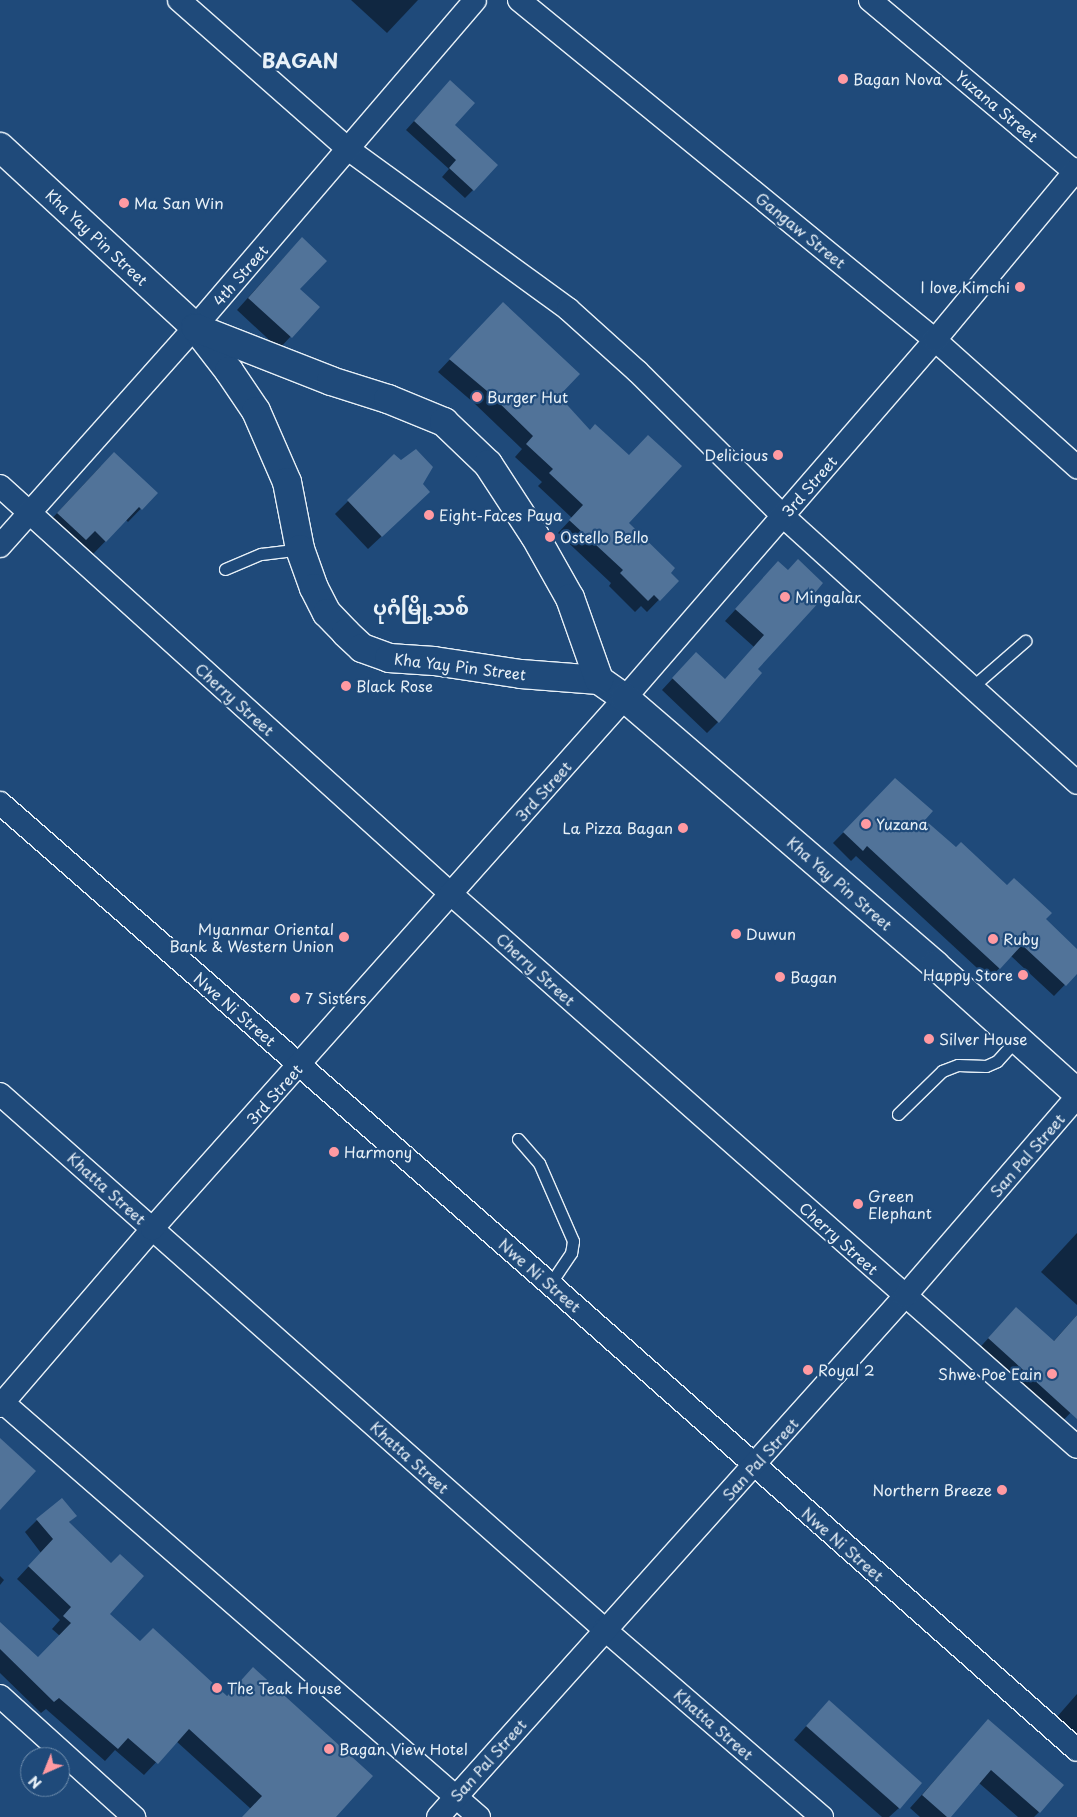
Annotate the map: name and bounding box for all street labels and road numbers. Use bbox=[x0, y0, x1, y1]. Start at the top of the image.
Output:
street label: Yuzana Street bbox=[952, 66, 1042, 146]
street label: Kha Yay Pin Street bbox=[41, 184, 153, 290]
street label: Gangaw Street bbox=[752, 188, 850, 272]
street label: 4th Street bbox=[209, 241, 271, 309]
street label: 3rd Street bbox=[778, 452, 840, 520]
street label: Kha Yay Pin Street bbox=[392, 649, 528, 683]
street label: Cherry Street bbox=[192, 659, 278, 739]
street label: 3rd Street bbox=[511, 757, 575, 825]
street label: Kha Yay Pin Street bbox=[783, 832, 897, 934]
street label: Cherry Street bbox=[493, 929, 579, 1009]
street label: Nwe Ni Street bbox=[191, 969, 279, 1049]
street label: 3rd Street bbox=[242, 1060, 306, 1128]
street label: San Pal Street bbox=[986, 1110, 1068, 1200]
street label: Khatta Street bbox=[64, 1148, 150, 1228]
street label: Cherry Street bbox=[796, 1198, 882, 1278]
street label: Nwe Ni Street bbox=[496, 1235, 584, 1315]
street label: San Pal Street bbox=[718, 1414, 802, 1504]
street label: Khatta Street bbox=[367, 1417, 453, 1497]
street label: Nwe Ni Street bbox=[799, 1504, 887, 1584]
street label: Khatta Street bbox=[670, 1685, 758, 1763]
street label: San Pal Street bbox=[446, 1715, 530, 1805]

